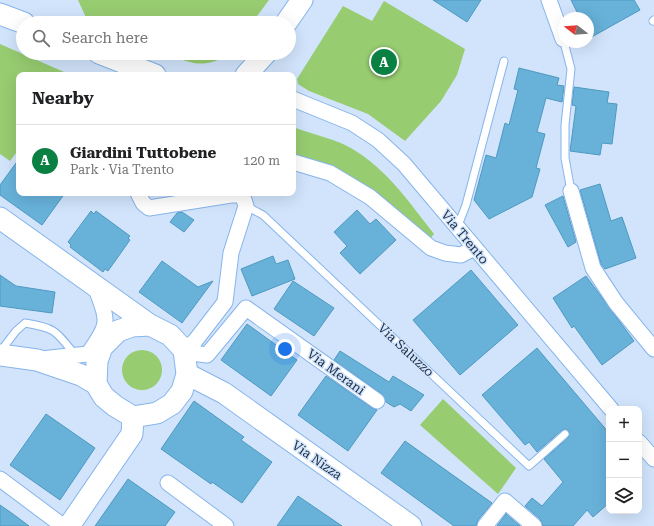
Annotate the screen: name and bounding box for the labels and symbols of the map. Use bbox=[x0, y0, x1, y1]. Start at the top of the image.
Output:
north arrow bbox=[558, 12, 594, 48]
pin: A bbox=[371, 47, 397, 77]
street label: Via Trento bbox=[438, 207, 492, 267]
street label: Via Saluzzo bbox=[375, 320, 437, 380]
your location bbox=[275, 339, 295, 359]
street label: Via Merani bbox=[304, 346, 368, 398]
street label: Via Nizza bbox=[289, 437, 345, 483]

